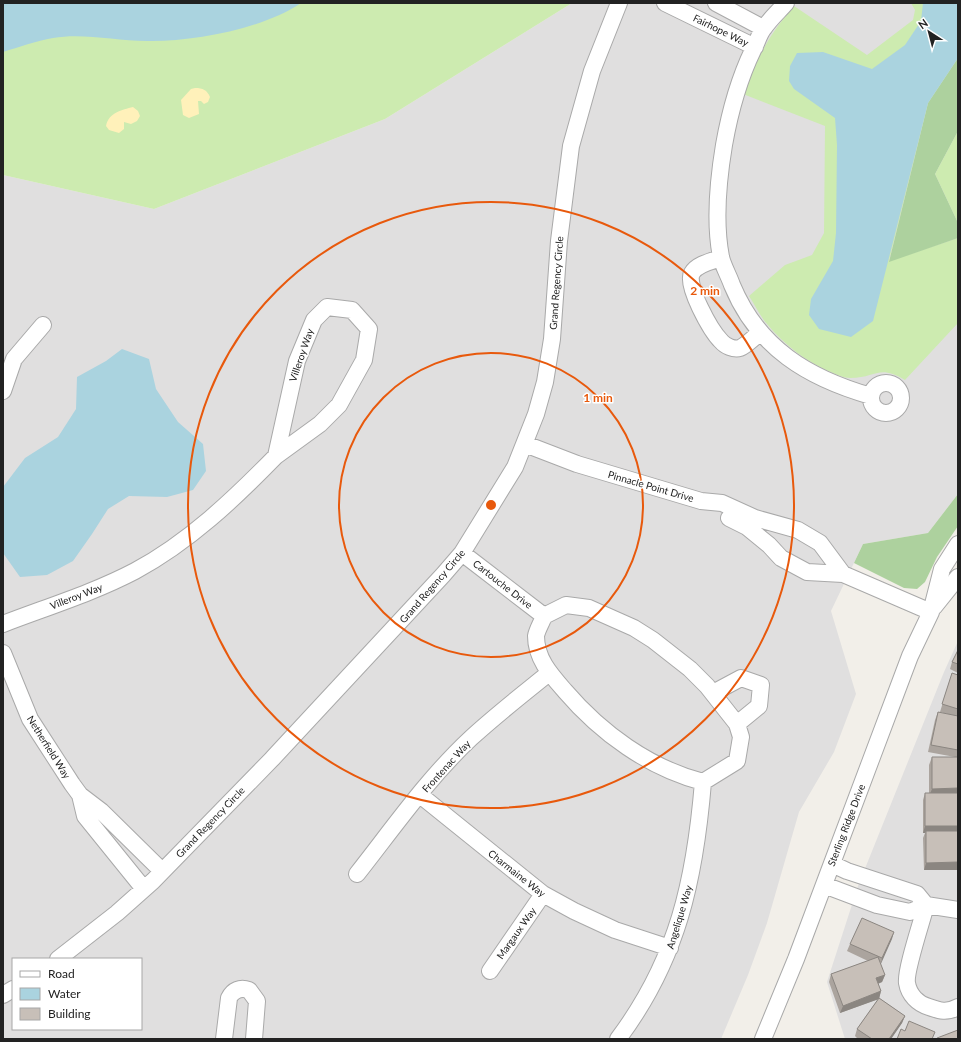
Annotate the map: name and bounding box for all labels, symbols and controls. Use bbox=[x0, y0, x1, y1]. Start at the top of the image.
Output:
street label: Fairhope Way bbox=[691, 11, 751, 49]
north arrow bbox=[909, 12, 949, 52]
text: N bbox=[916, 16, 930, 31]
street label: Grand Regency Circle bbox=[547, 236, 565, 330]
text: 2 min bbox=[690, 283, 720, 298]
street label: Villeroy Way bbox=[286, 326, 316, 383]
text: 1 min bbox=[583, 390, 613, 405]
street label: Pinnacle Point Drive bbox=[607, 468, 695, 504]
centre of rings bbox=[484, 498, 498, 512]
street label: Grand Regency Circle bbox=[397, 547, 467, 625]
street label: Cartouche Drive bbox=[471, 557, 535, 611]
street label: Villeroy Way bbox=[48, 580, 105, 612]
street label: Netherfield Way bbox=[25, 713, 74, 781]
street label: Frontenac Way bbox=[419, 737, 473, 795]
street label: Sterling Ridge Drive bbox=[825, 782, 867, 868]
street label: Grand Regency Circle bbox=[173, 784, 247, 860]
street label: Charmaine Way bbox=[486, 847, 549, 900]
street label: Angelique Way bbox=[664, 883, 695, 950]
street label: Margaux Way bbox=[494, 904, 539, 961]
legend bbox=[12, 958, 142, 1030]
text: Road bbox=[48, 966, 75, 981]
text: Water bbox=[48, 986, 81, 1001]
text: Building bbox=[48, 1006, 91, 1021]

